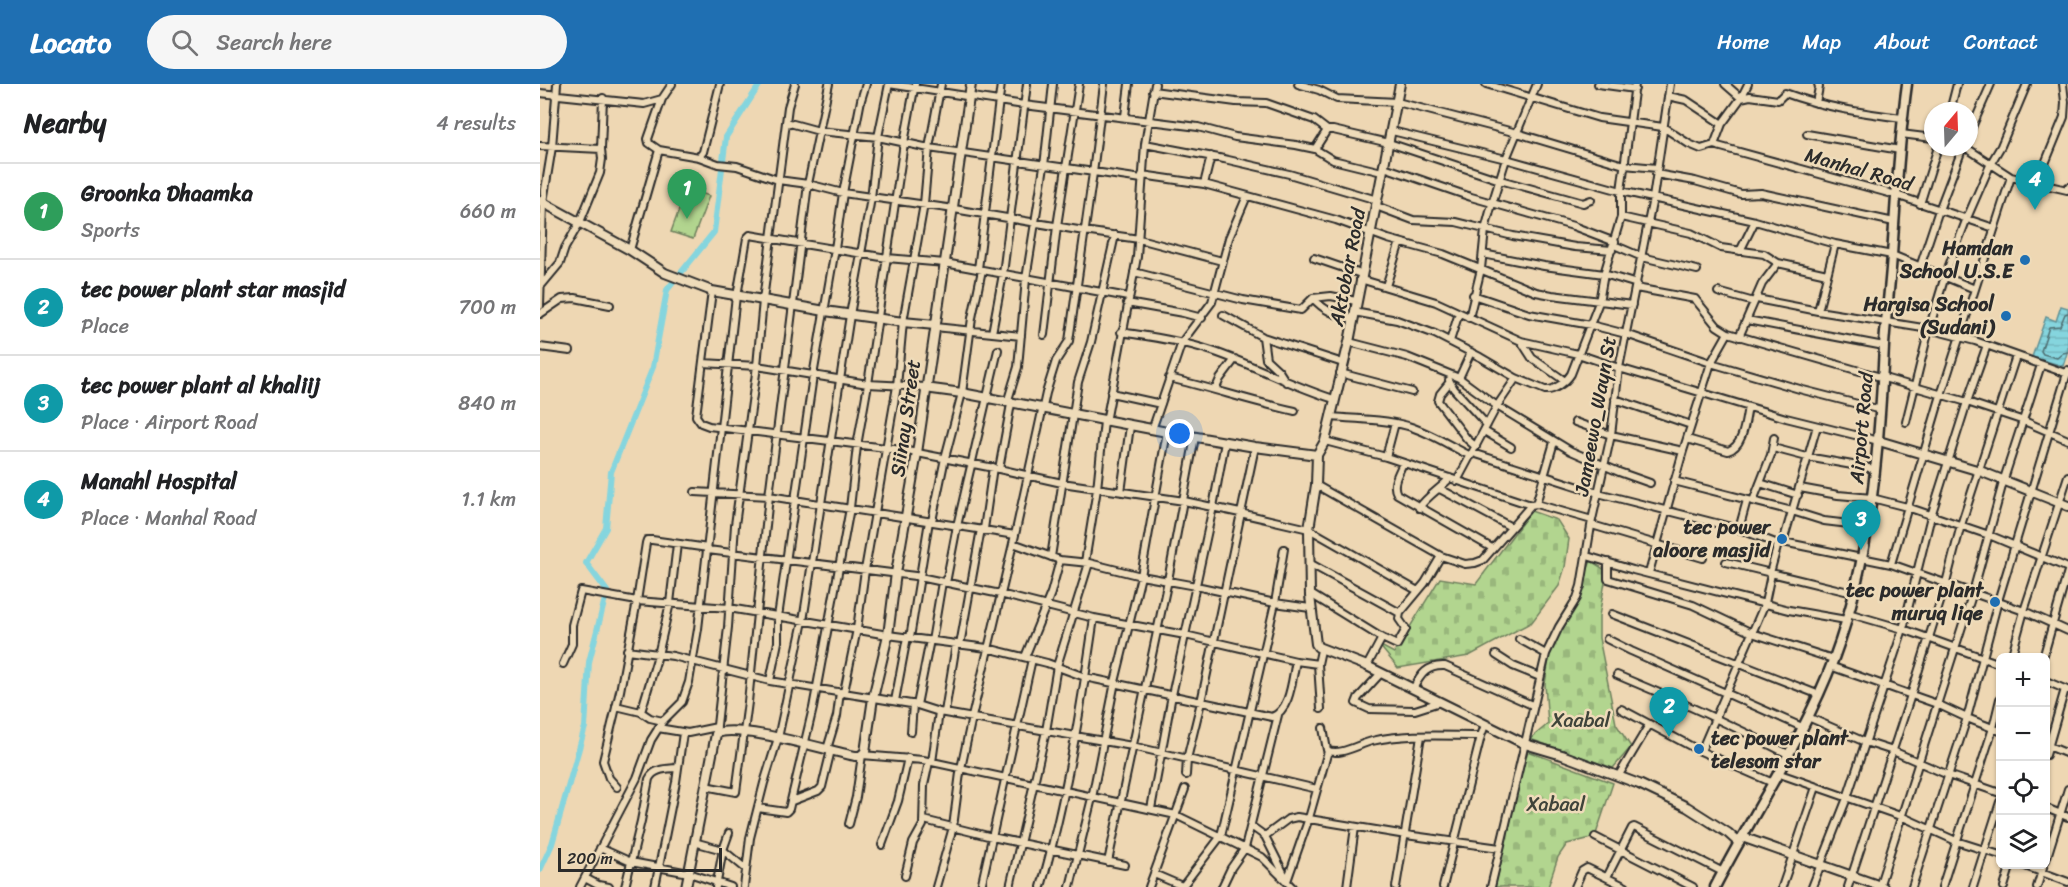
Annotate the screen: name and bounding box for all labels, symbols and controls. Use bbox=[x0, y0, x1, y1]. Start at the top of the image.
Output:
search box bbox=[147, 15, 567, 69]
text: Locato bbox=[30, 18, 111, 67]
text: Search here bbox=[216, 23, 332, 62]
text: Home bbox=[1717, 23, 1769, 61]
text: Map bbox=[1802, 23, 1841, 61]
text: About bbox=[1874, 23, 1931, 61]
text: Contact bbox=[1964, 23, 2038, 61]
icon: search bbox=[168, 26, 201, 59]
text: Nearby bbox=[24, 100, 106, 146]
north arrow bbox=[1924, 102, 1978, 156]
text: 4 results bbox=[436, 106, 516, 141]
street label: Manhal Road bbox=[1801, 137, 1919, 202]
pin: 4 bbox=[2016, 160, 2054, 210]
pin: 1 bbox=[668, 170, 706, 219]
text: Groonka Dhaamka bbox=[81, 174, 253, 213]
text: 1 bbox=[39, 194, 48, 229]
text: 660 m bbox=[460, 194, 516, 229]
street label: Aktobar Road bbox=[1319, 204, 1376, 330]
text: Sports bbox=[81, 213, 140, 248]
place label: Hamdan School U.S.E bbox=[1899, 231, 2015, 289]
marker: Hamdan School U.S.E bbox=[2018, 253, 2032, 267]
text: tec power plant star masjid bbox=[81, 270, 345, 309]
place label: Hargisa School (Sudani) bbox=[1863, 287, 1996, 345]
text: 2 bbox=[38, 290, 49, 325]
text: 700 m bbox=[459, 290, 516, 325]
text: Place bbox=[81, 309, 129, 344]
marker: Hargisa School (Sudani) bbox=[1999, 309, 2013, 323]
street label: Jameewo_Wayn St bbox=[1564, 333, 1627, 500]
street label: Siinay Street bbox=[880, 357, 931, 479]
text: tec power plant al khaliij bbox=[81, 366, 320, 405]
street label: Airport Road bbox=[1839, 369, 1884, 487]
text: 3 bbox=[38, 386, 49, 421]
text: 840 m bbox=[458, 386, 516, 421]
text: Place · Airport Road bbox=[81, 405, 257, 440]
your location bbox=[1165, 419, 1194, 448]
text: Manahl Hospital bbox=[81, 462, 237, 501]
text: 4 bbox=[37, 482, 50, 517]
text: 1.1 km bbox=[462, 482, 516, 517]
pin: 3 bbox=[1842, 500, 1880, 550]
text: Place · Manhal Road bbox=[81, 501, 256, 536]
place label: tec power aloore masjid bbox=[1652, 510, 1772, 568]
marker: tec power aloore masjid bbox=[1775, 532, 1789, 546]
place label: tec power plant muruq liqe bbox=[1846, 573, 1985, 631]
marker: tec power plant muruq liqe bbox=[1988, 595, 2002, 609]
map controls bbox=[1996, 653, 2050, 869]
button: + bbox=[1996, 653, 2050, 707]
pin: 2 bbox=[1650, 688, 1688, 737]
park label: Xaabal bbox=[1551, 703, 1611, 738]
button: − bbox=[1996, 707, 2050, 761]
place label: tec power plant telesom star bbox=[1711, 721, 1850, 779]
marker: tec power plant telesom star bbox=[1692, 742, 1706, 756]
button: locate bbox=[1996, 761, 2050, 815]
park label: Xabaal bbox=[1526, 787, 1586, 822]
button: layers bbox=[1996, 815, 2050, 869]
text: 200 m bbox=[567, 844, 613, 873]
scale bar bbox=[558, 845, 722, 872]

